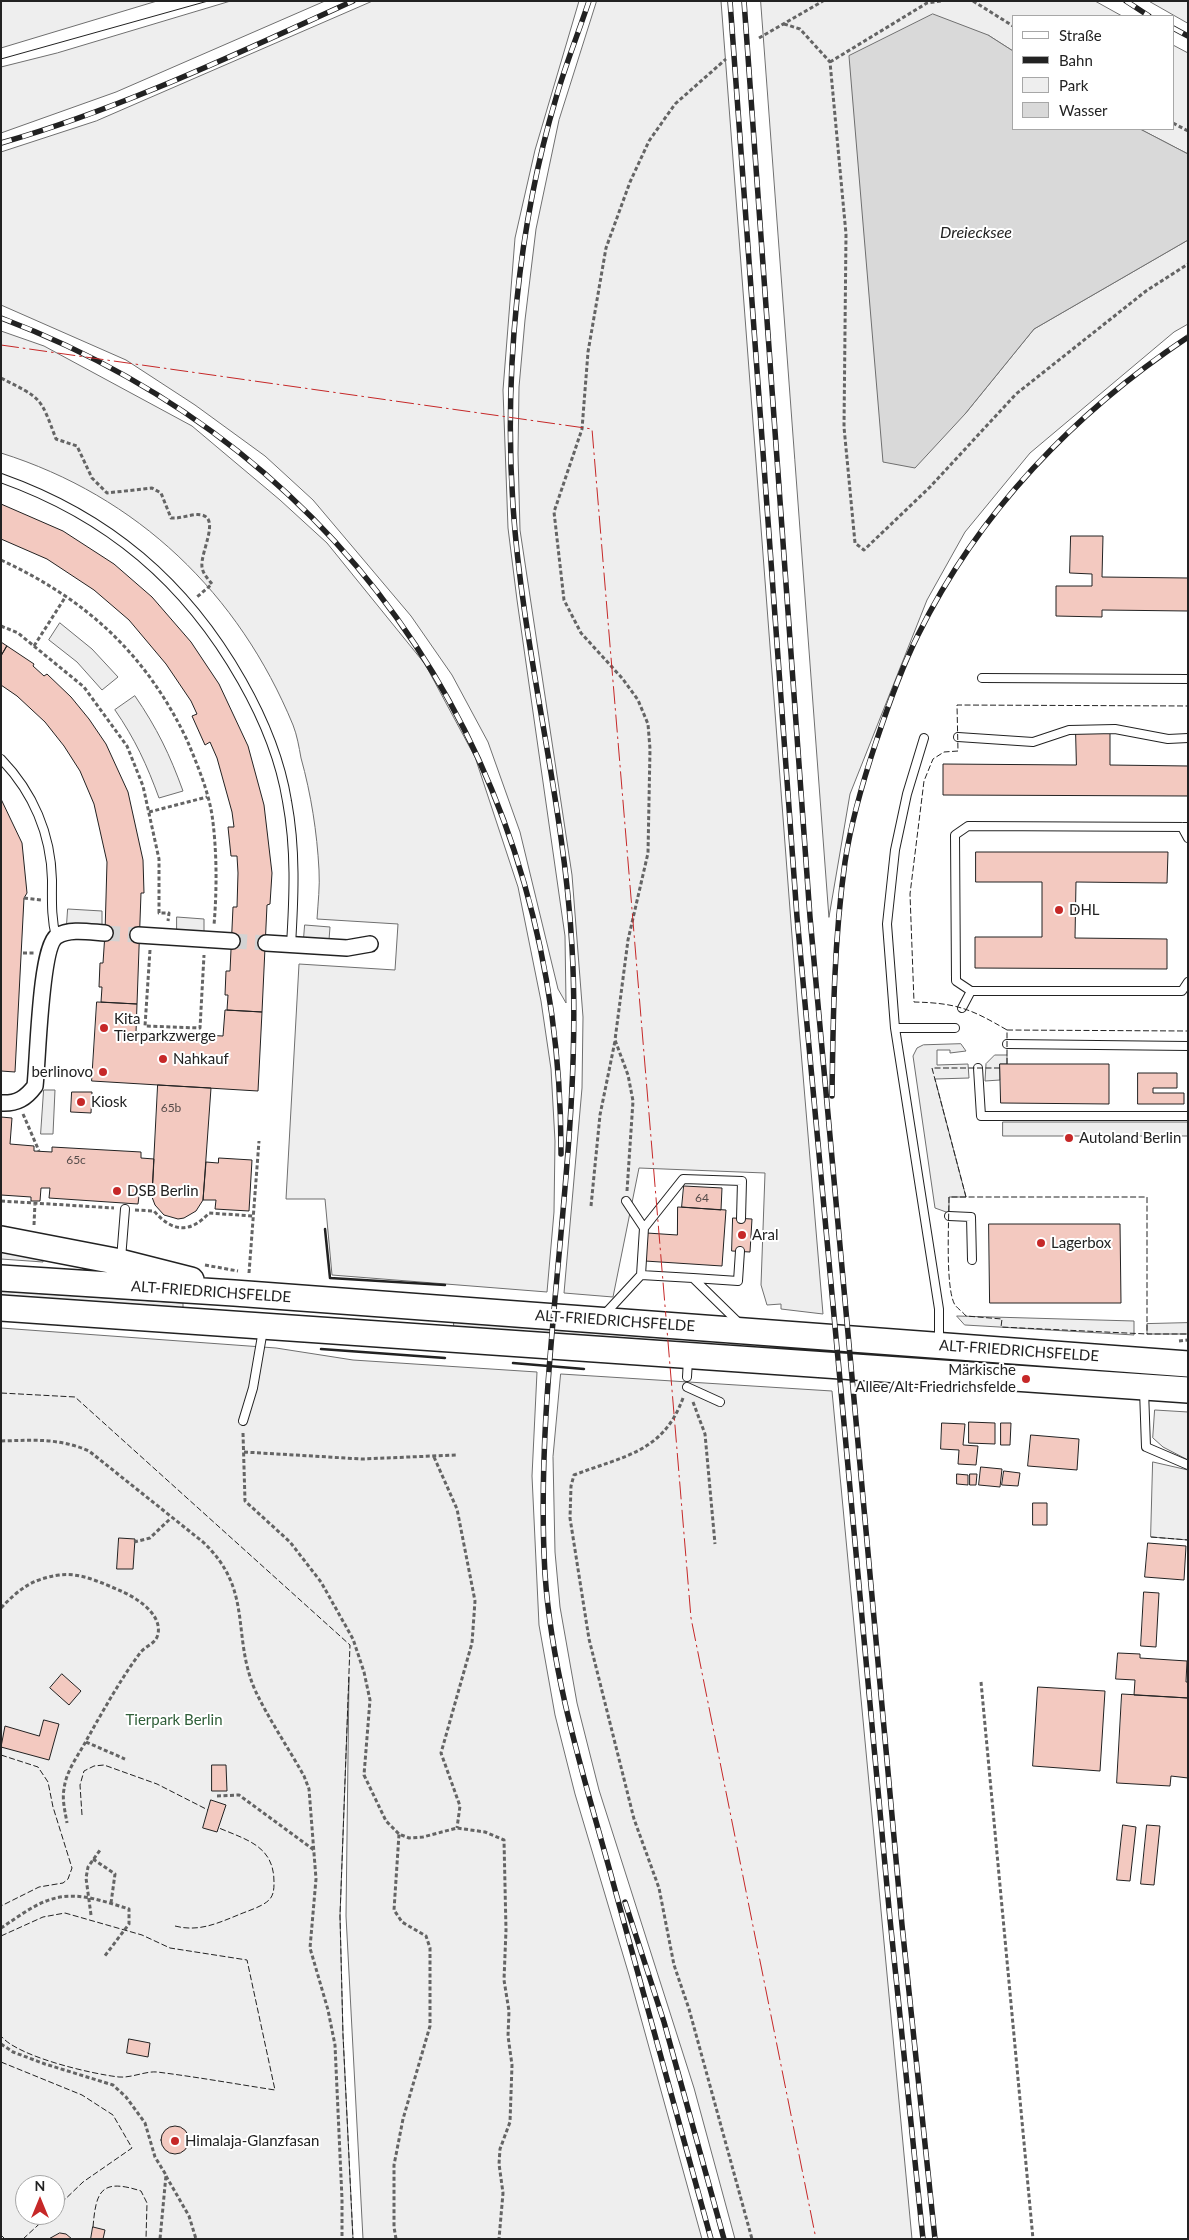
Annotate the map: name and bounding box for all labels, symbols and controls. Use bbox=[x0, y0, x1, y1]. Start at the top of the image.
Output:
legend bbox=[1012, 15, 1174, 130]
text: Straße bbox=[1059, 26, 1102, 44]
text: Bahn bbox=[1059, 51, 1093, 69]
text: Park bbox=[1059, 76, 1088, 94]
text: Wasser bbox=[1059, 101, 1108, 119]
water label: Dreiecksee bbox=[940, 223, 1012, 243]
place label: DHL bbox=[1069, 901, 1100, 919]
marker: DHL bbox=[1053, 904, 1065, 916]
place label: Kita Tierparkzwerge bbox=[114, 1010, 216, 1045]
marker: Kita Tierparkzwerge bbox=[98, 1022, 110, 1034]
place label: Nahkauf bbox=[173, 1050, 229, 1068]
marker: Nahkauf bbox=[157, 1053, 169, 1065]
place label: berlinovo bbox=[31, 1063, 93, 1081]
marker: berlinovo bbox=[97, 1066, 109, 1078]
place label: Kiosk bbox=[91, 1093, 127, 1111]
marker: Kiosk bbox=[75, 1096, 87, 1108]
house number: 65b bbox=[161, 1101, 181, 1115]
place label: Autoland Berlin bbox=[1079, 1129, 1181, 1147]
marker: Autoland Berlin bbox=[1063, 1132, 1075, 1144]
house number: 65c bbox=[66, 1153, 86, 1167]
place label: DSB Berlin bbox=[127, 1182, 199, 1200]
marker: DSB Berlin bbox=[111, 1185, 123, 1197]
house number: 64 bbox=[695, 1191, 709, 1205]
place label: Aral bbox=[752, 1226, 778, 1244]
marker: Aral bbox=[736, 1229, 748, 1241]
place label: Lagerbox bbox=[1051, 1234, 1111, 1252]
marker: Lagerbox bbox=[1035, 1237, 1047, 1249]
street label: ALT-FRIEDRICHSFELDE bbox=[130, 1277, 292, 1307]
street label: ALT-FRIEDRICHSFELDE bbox=[534, 1306, 696, 1336]
street label: ALT-FRIEDRICHSFELDE bbox=[938, 1336, 1100, 1366]
place label: Märkische Allee/Alt-Friedrichsfelde bbox=[855, 1361, 1016, 1396]
marker: Märkische Allee/Alt-Friedrichsfelde bbox=[1020, 1373, 1032, 1385]
park label: Tierpark Berlin bbox=[125, 1711, 223, 1729]
place label: Himalaja-Glanzfasan bbox=[185, 2132, 319, 2150]
marker: Himalaja-Glanzfasan bbox=[169, 2135, 181, 2147]
north arrow bbox=[15, 2175, 65, 2225]
text: N bbox=[35, 2177, 45, 2194]

